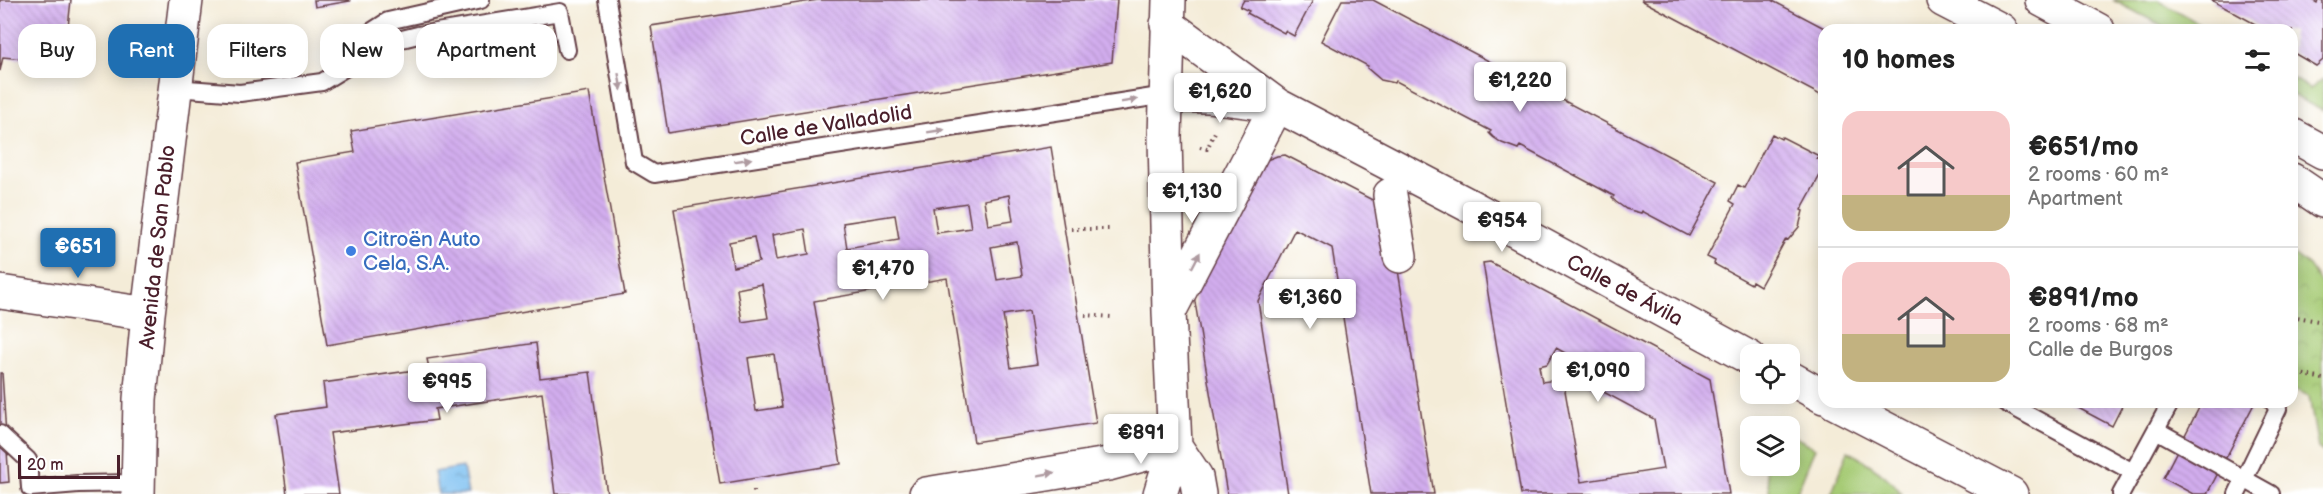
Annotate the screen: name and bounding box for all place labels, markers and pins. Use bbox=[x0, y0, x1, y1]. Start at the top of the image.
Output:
pin: €1,220 bbox=[1471, 62, 1569, 113]
pin: €1,620 bbox=[1171, 73, 1269, 124]
pin: €1,130 bbox=[1143, 173, 1241, 224]
pin: €954 bbox=[1466, 202, 1538, 253]
place label: Citroën Auto Cela, S.A. bbox=[363, 227, 481, 276]
pin: €651 bbox=[42, 228, 114, 279]
marker: Citroën Auto Cela, S.A. bbox=[344, 244, 358, 258]
pin: €1,470 bbox=[834, 250, 932, 301]
pin: €1,360 bbox=[1261, 279, 1359, 330]
pin: €1,090 bbox=[1549, 352, 1647, 403]
pin: €995 bbox=[411, 363, 483, 414]
pin: €891 bbox=[1105, 414, 1177, 465]

